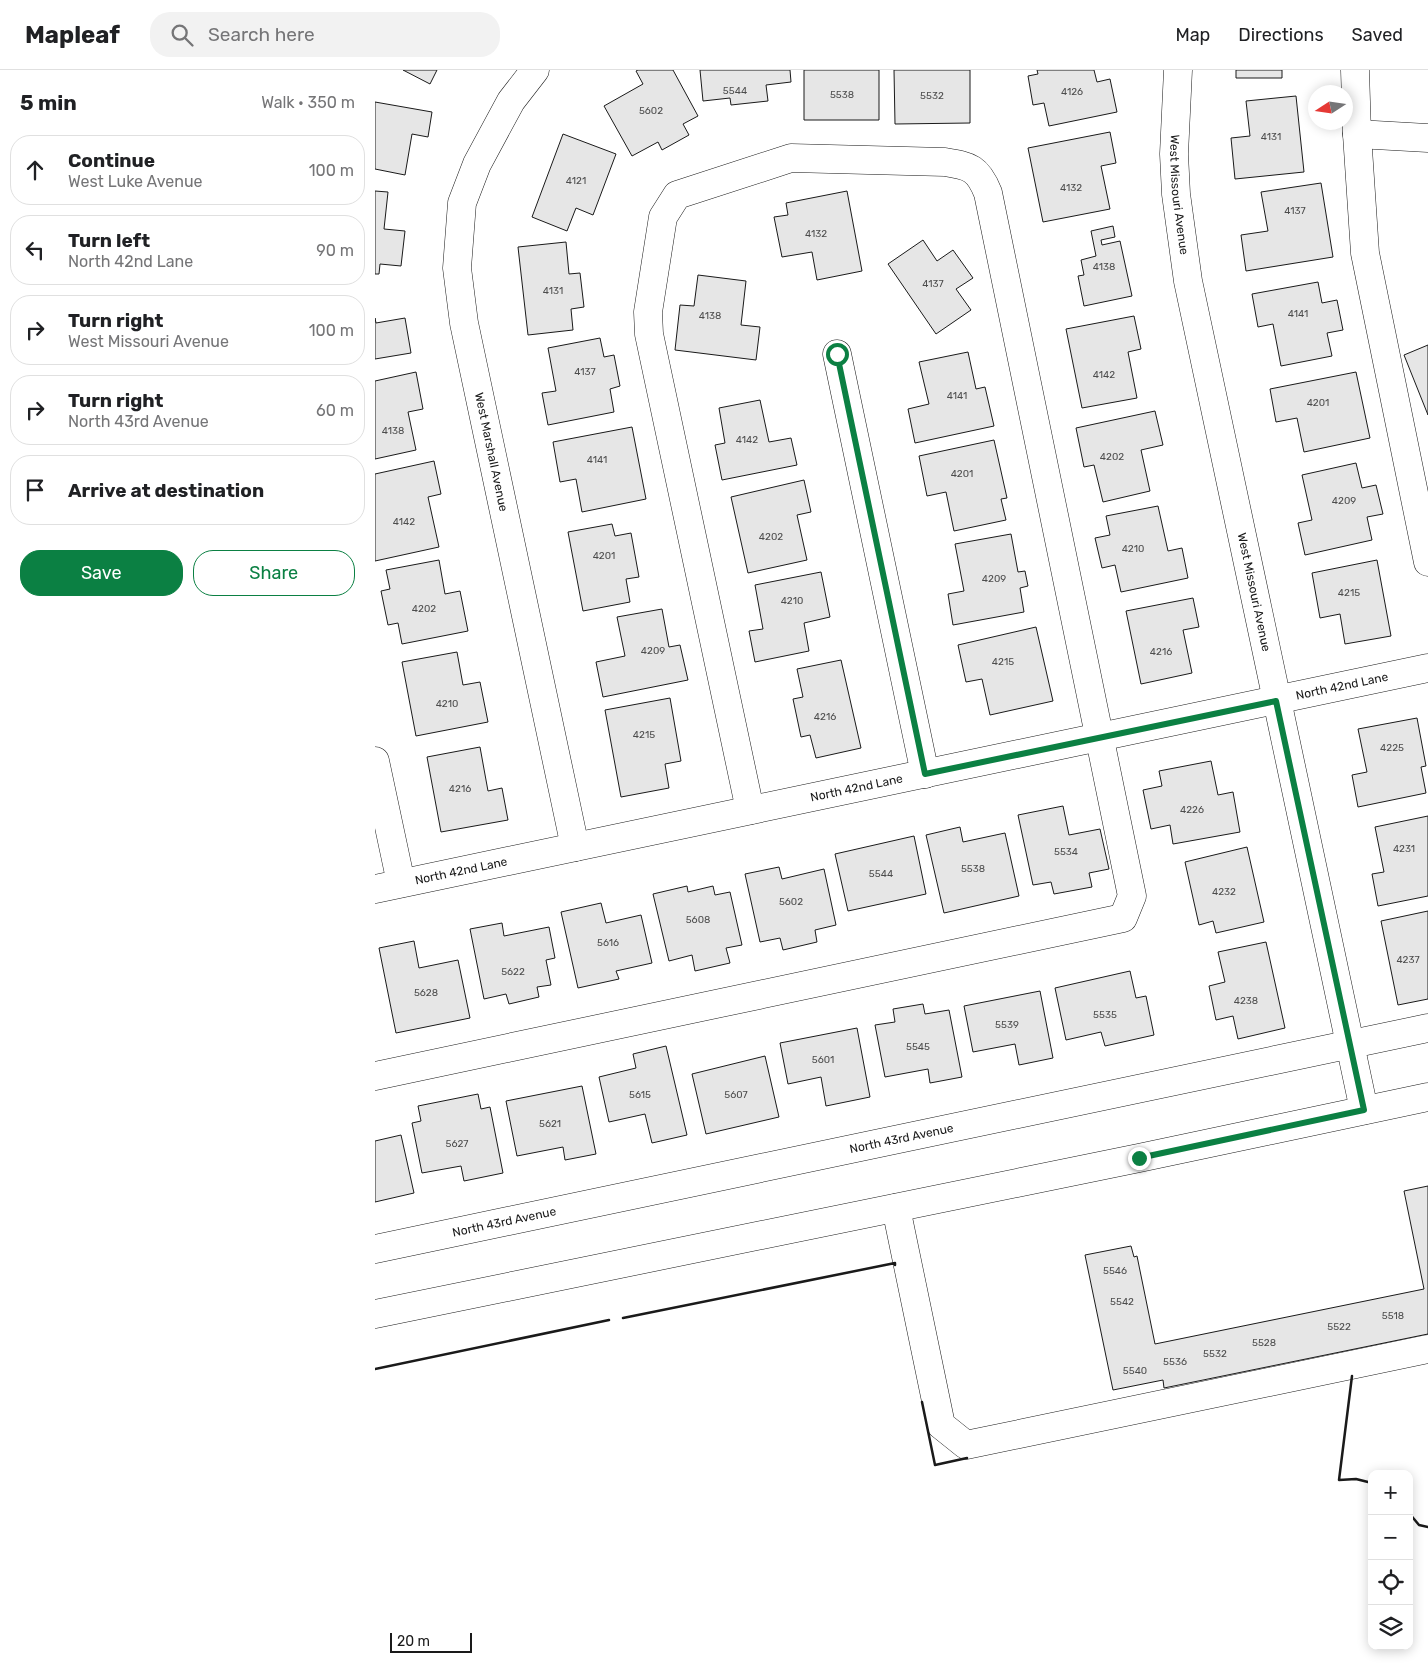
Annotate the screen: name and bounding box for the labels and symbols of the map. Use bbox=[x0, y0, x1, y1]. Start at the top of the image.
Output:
house number: 5544 bbox=[723, 85, 747, 97]
north arrow bbox=[1308, 85, 1353, 130]
house number: 4126 bbox=[1061, 86, 1083, 98]
house number: 5538 bbox=[830, 89, 854, 101]
house number: 5532 bbox=[920, 90, 944, 102]
house number: 5602 bbox=[639, 105, 663, 117]
house number: 4131 bbox=[1261, 131, 1281, 143]
street label: West Missouri Avenue bbox=[1167, 134, 1191, 256]
house number: 4121 bbox=[566, 175, 586, 187]
house number: 4132 bbox=[1060, 182, 1082, 194]
house number: 4137 bbox=[1284, 205, 1306, 217]
house number: 4132 bbox=[805, 228, 827, 240]
house number: 4138 bbox=[1093, 261, 1115, 273]
house number: 4137 bbox=[922, 278, 944, 290]
house number: 4131 bbox=[543, 285, 563, 297]
house number: 4141 bbox=[1288, 308, 1308, 320]
house number: 4138 bbox=[699, 310, 721, 322]
route start bbox=[826, 343, 849, 366]
house number: 4137 bbox=[574, 366, 596, 378]
house number: 4142 bbox=[1093, 369, 1115, 381]
house number: 4141 bbox=[947, 390, 967, 402]
street label: West Marshall Avenue bbox=[472, 391, 511, 513]
house number: 4201 bbox=[1307, 397, 1329, 409]
house number: 4138 bbox=[382, 425, 404, 437]
house number: 4142 bbox=[736, 434, 758, 446]
house number: 4202 bbox=[1100, 451, 1124, 463]
house number: 4141 bbox=[587, 454, 607, 466]
house number: 4201 bbox=[951, 468, 973, 480]
house number: 4209 bbox=[1332, 495, 1356, 507]
house number: 4142 bbox=[393, 516, 415, 528]
house number: 4202 bbox=[759, 531, 783, 543]
street label: West Missouri Avenue bbox=[1235, 532, 1274, 653]
house number: 4210 bbox=[1122, 543, 1144, 555]
house number: 4201 bbox=[593, 550, 615, 562]
house number: 4209 bbox=[982, 573, 1006, 585]
house number: 4215 bbox=[1338, 587, 1360, 599]
house number: 4210 bbox=[781, 595, 803, 607]
house number: 4202 bbox=[412, 603, 436, 615]
house number: 4209 bbox=[641, 645, 665, 657]
house number: 4216 bbox=[1150, 646, 1172, 658]
house number: 4215 bbox=[992, 656, 1014, 668]
street label: North 42nd Lane bbox=[1294, 669, 1390, 703]
house number: 4210 bbox=[436, 698, 458, 710]
house number: 4216 bbox=[814, 711, 836, 723]
house number: 4215 bbox=[633, 729, 655, 741]
house number: 4225 bbox=[1380, 742, 1404, 754]
street label: North 42nd Lane bbox=[809, 771, 904, 804]
house number: 4216 bbox=[449, 783, 471, 795]
house number: 4226 bbox=[1180, 804, 1204, 816]
house number: 4231 bbox=[1393, 843, 1415, 855]
house number: 5534 bbox=[1054, 846, 1078, 858]
street label: North 42nd Lane bbox=[414, 854, 509, 887]
house number: 5538 bbox=[961, 863, 985, 875]
house number: 5544 bbox=[869, 868, 893, 880]
house number: 4232 bbox=[1212, 886, 1236, 898]
house number: 5602 bbox=[779, 896, 803, 908]
house number: 5608 bbox=[686, 914, 710, 926]
house number: 5616 bbox=[597, 937, 619, 949]
house number: 4237 bbox=[1396, 954, 1420, 966]
house number: 5622 bbox=[501, 966, 525, 978]
house number: 5628 bbox=[414, 987, 438, 999]
house number: 4238 bbox=[1234, 995, 1258, 1007]
house number: 5535 bbox=[1093, 1009, 1117, 1021]
house number: 5539 bbox=[995, 1019, 1019, 1031]
house number: 5545 bbox=[906, 1041, 930, 1053]
house number: 5601 bbox=[812, 1054, 834, 1066]
house number: 5615 bbox=[629, 1089, 651, 1101]
house number: 5607 bbox=[724, 1089, 748, 1101]
house number: 5621 bbox=[539, 1118, 561, 1130]
street label: North 43rd Avenue bbox=[848, 1121, 955, 1156]
house number: 5627 bbox=[446, 1138, 468, 1150]
route end bbox=[1128, 1147, 1151, 1170]
street label: North 43rd Avenue bbox=[451, 1204, 558, 1240]
house number: 5546 bbox=[1103, 1265, 1127, 1277]
house number: 5542 bbox=[1110, 1296, 1134, 1308]
house number: 5518 bbox=[1382, 1310, 1404, 1322]
house number: 5522 bbox=[1327, 1321, 1351, 1333]
house number: 5528 bbox=[1252, 1337, 1276, 1349]
house number: 5532 bbox=[1203, 1348, 1227, 1360]
house number: 5536 bbox=[1163, 1356, 1187, 1368]
house number: 5540 bbox=[1123, 1365, 1147, 1377]
scale bar bbox=[390, 1630, 473, 1653]

